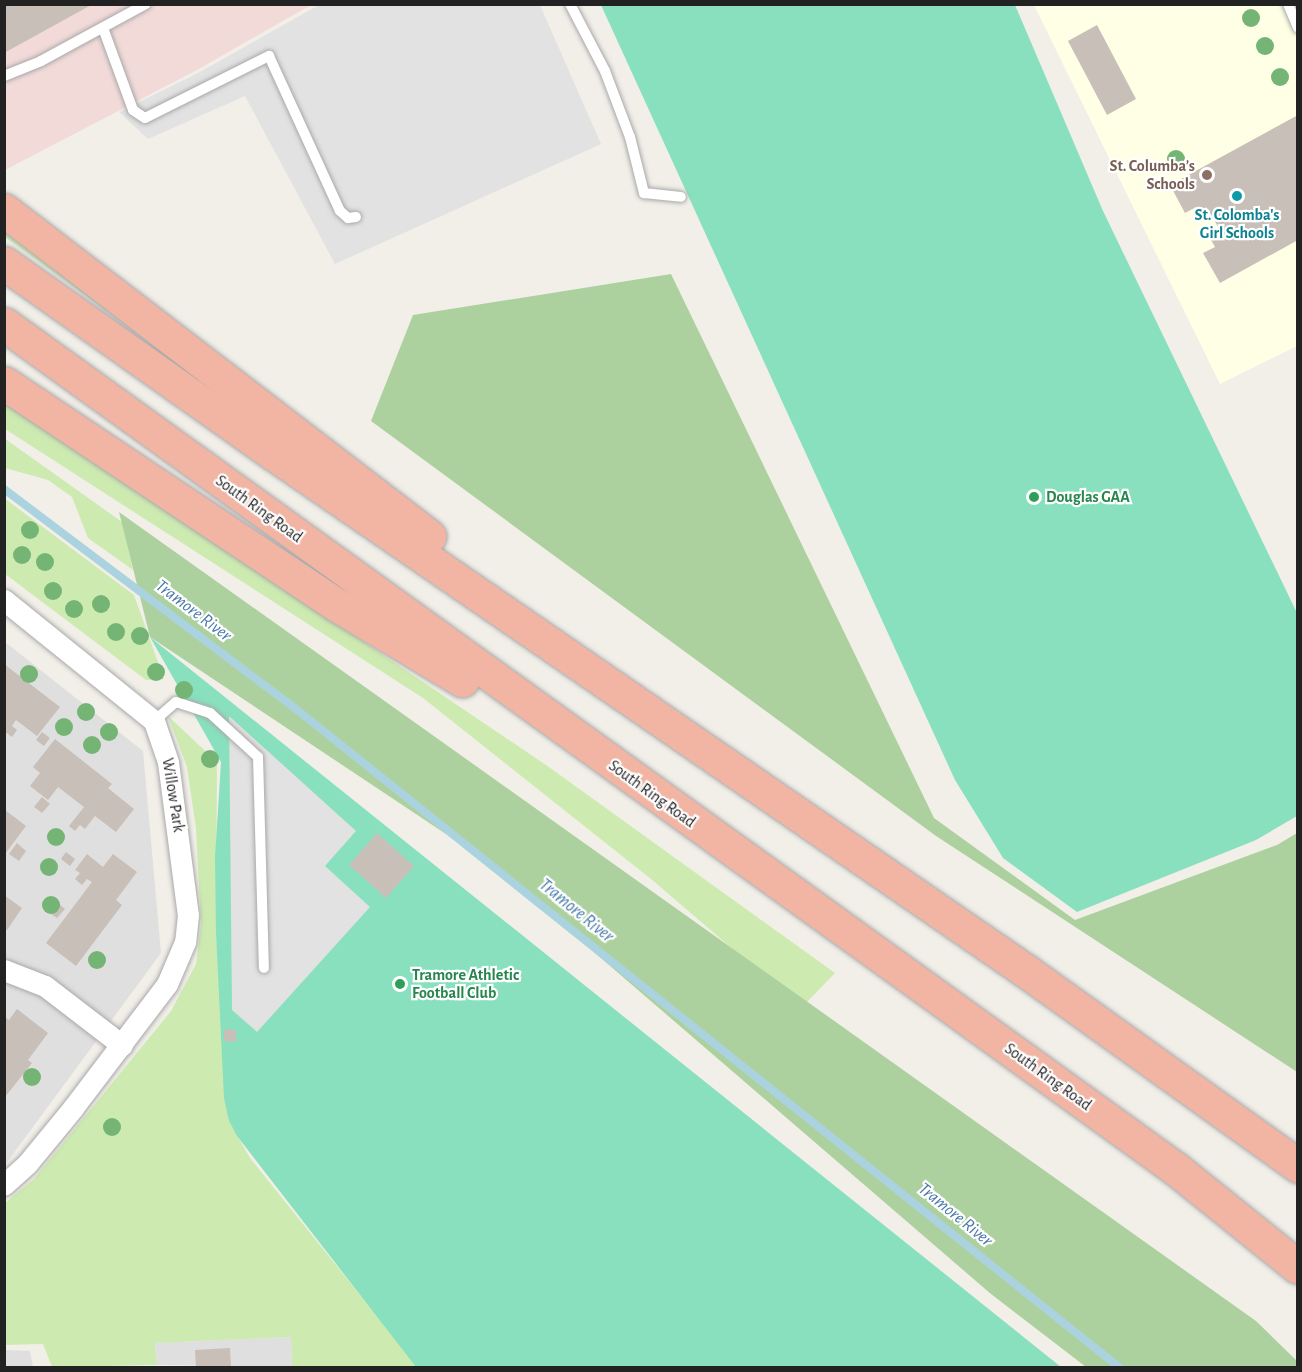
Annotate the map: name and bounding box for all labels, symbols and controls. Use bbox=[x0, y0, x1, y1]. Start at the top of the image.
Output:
place label: St. Columba’s Schools bbox=[1110, 156, 1195, 194]
marker: St. Columba’s Schools bbox=[1200, 168, 1214, 182]
marker: St. Colomba's Girl Schools bbox=[1230, 189, 1244, 203]
place label: St. Colomba's Girl Schools bbox=[1195, 205, 1279, 243]
street label: South Ring Road bbox=[212, 471, 306, 547]
place label: Douglas GAA bbox=[1046, 487, 1130, 507]
marker: Douglas GAA bbox=[1027, 490, 1041, 504]
water label: Tramore River bbox=[151, 575, 235, 647]
street label: South Ring Road bbox=[605, 756, 699, 832]
street label: Willow Park bbox=[158, 757, 188, 833]
water label: Tramore River bbox=[534, 874, 618, 948]
place label: Tramore Athletic Football Club bbox=[412, 965, 519, 1003]
marker: Tramore Athletic Football Club bbox=[393, 977, 407, 991]
street label: South Ring Road bbox=[1001, 1039, 1095, 1115]
water label: Tramore River bbox=[913, 1178, 997, 1252]

